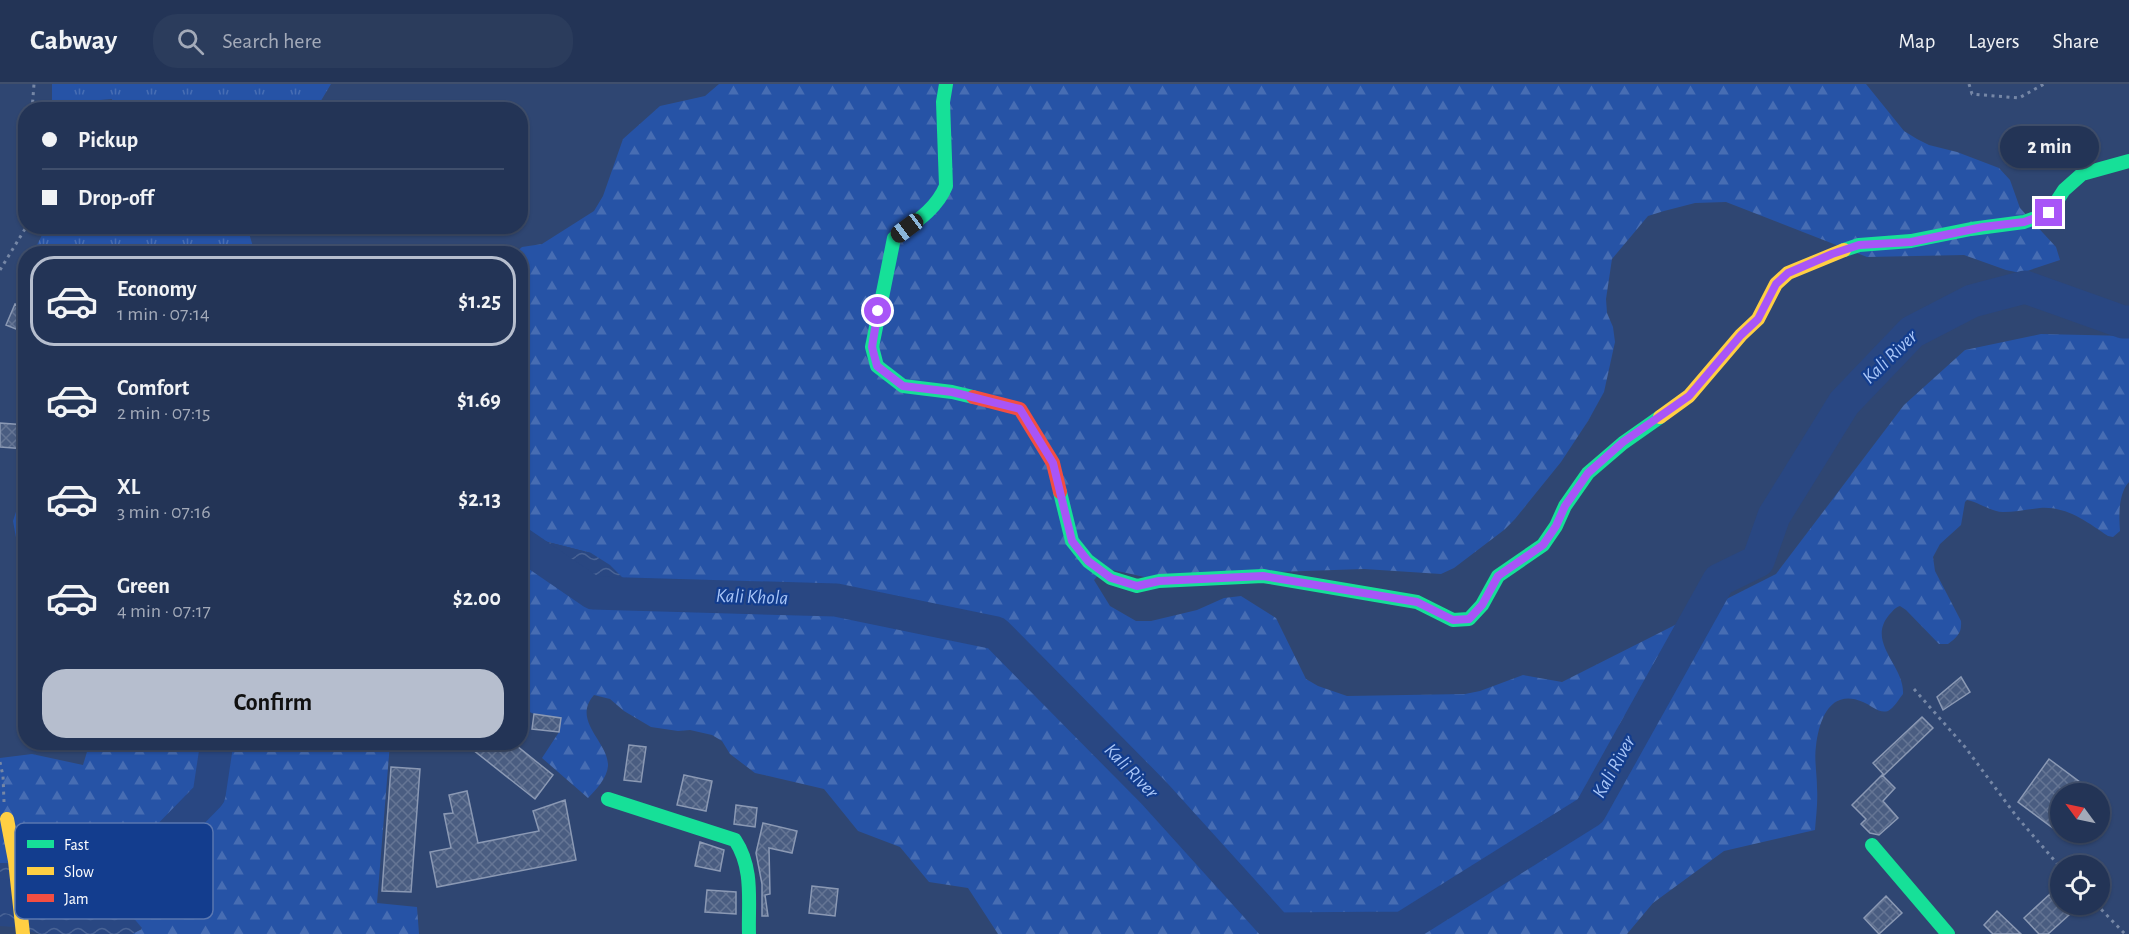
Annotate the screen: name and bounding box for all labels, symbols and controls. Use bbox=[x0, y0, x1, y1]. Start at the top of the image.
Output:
search box bbox=[153, 14, 573, 68]
icon: search bbox=[174, 25, 207, 58]
text: Cabway bbox=[30, 27, 117, 55]
text: Search here bbox=[222, 30, 322, 52]
text: Map bbox=[1899, 31, 1935, 52]
text: Layers bbox=[1968, 31, 2019, 52]
text: Share bbox=[2052, 31, 2099, 52]
callout: 2 min bbox=[2000, 126, 2098, 168]
text: Pickup bbox=[78, 129, 138, 151]
text: 2 min bbox=[2027, 137, 2072, 157]
text: Drop-off bbox=[78, 187, 154, 209]
route end bbox=[2035, 199, 2062, 226]
car bbox=[887, 210, 927, 246]
icon: car bbox=[45, 274, 99, 328]
text: Economy bbox=[117, 278, 197, 300]
text: $1.25 bbox=[458, 290, 501, 312]
route start bbox=[864, 297, 891, 324]
text: 1 min · 07:14 bbox=[117, 304, 210, 324]
water label: Kali River bbox=[1859, 326, 1922, 388]
icon: car bbox=[45, 373, 99, 427]
text: Comfort bbox=[117, 377, 189, 399]
text: $1.69 bbox=[457, 389, 501, 411]
text: 2 min · 07:15 bbox=[117, 403, 210, 423]
icon: car bbox=[45, 472, 99, 526]
text: XL bbox=[117, 476, 140, 498]
text: $2.13 bbox=[458, 488, 501, 510]
text: 3 min · 07:16 bbox=[117, 502, 211, 522]
icon: car bbox=[45, 571, 99, 625]
text: Green bbox=[117, 575, 170, 597]
water label: Kali Khola bbox=[715, 586, 789, 608]
text: $2.00 bbox=[453, 587, 501, 609]
text: 4 min · 07:17 bbox=[117, 601, 211, 621]
button: Confirm bbox=[42, 669, 504, 738]
water label: Kali River bbox=[1589, 732, 1639, 802]
water label: Kali River bbox=[1100, 740, 1162, 803]
north arrow bbox=[2050, 783, 2110, 843]
map controls bbox=[2050, 783, 2110, 915]
legend bbox=[15, 823, 213, 919]
text: Fast bbox=[64, 837, 89, 853]
button: locate bbox=[2050, 855, 2110, 915]
text: Slow bbox=[64, 864, 94, 880]
text: Jam bbox=[64, 891, 89, 907]

